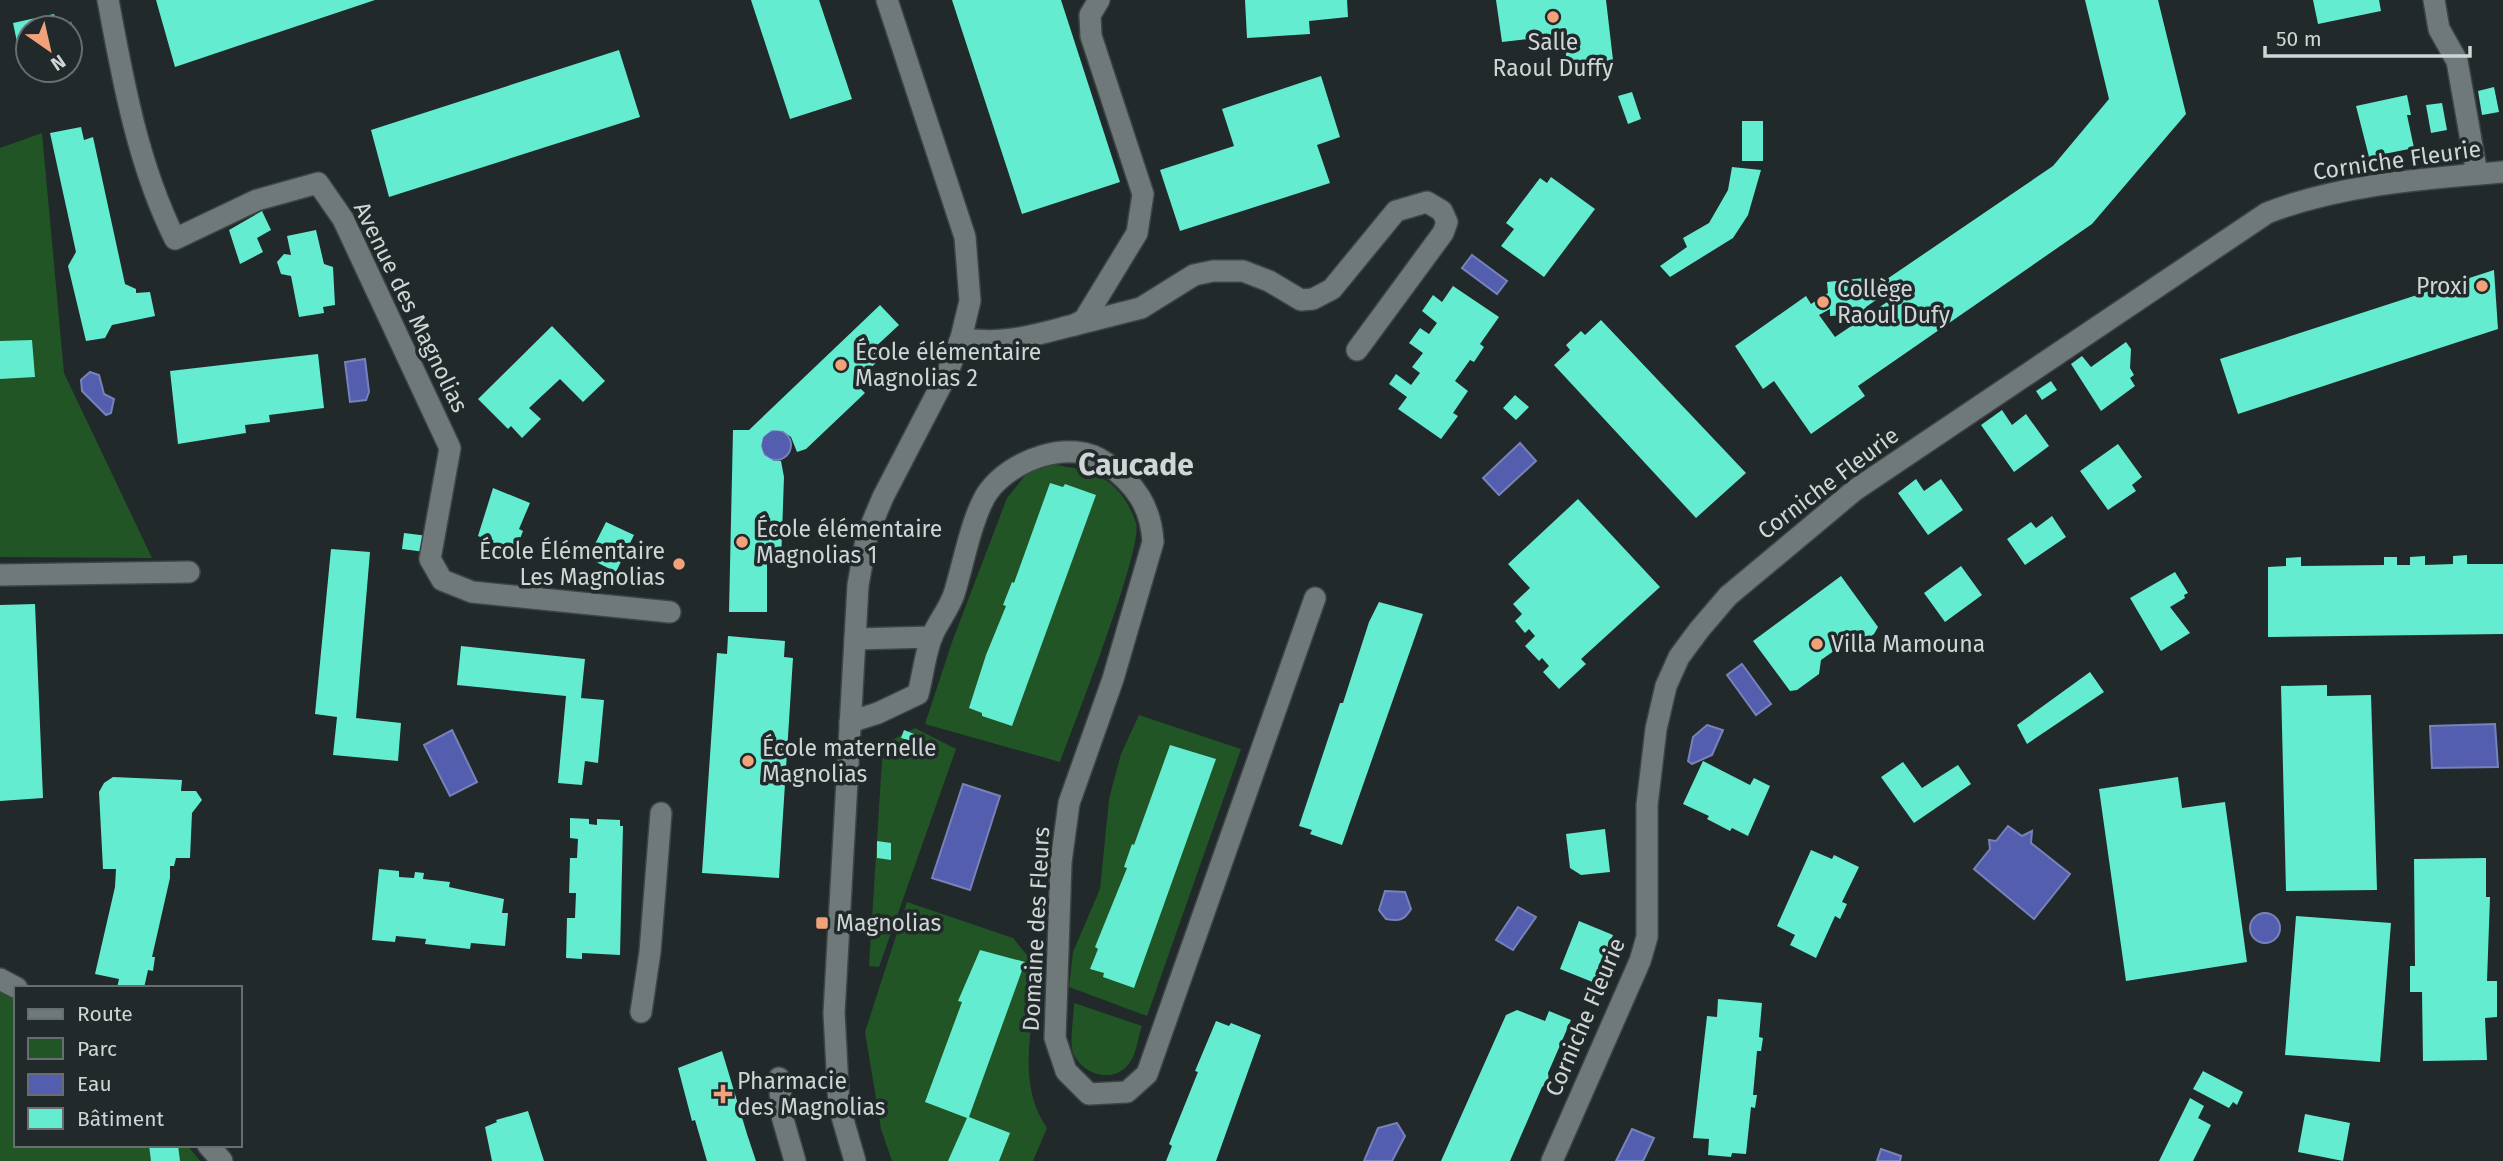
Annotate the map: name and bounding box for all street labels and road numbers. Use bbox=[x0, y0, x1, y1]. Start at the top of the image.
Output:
street label: Corniche Fleurie bbox=[2311, 134, 2483, 186]
street label: Avenue des Magnolias bbox=[348, 197, 474, 417]
street label: Corniche Fleurie bbox=[1752, 421, 1904, 545]
street label: Domaine des Fleurs bbox=[1017, 826, 1055, 1032]
street label: Corniche Fleurie bbox=[1539, 934, 1631, 1100]

